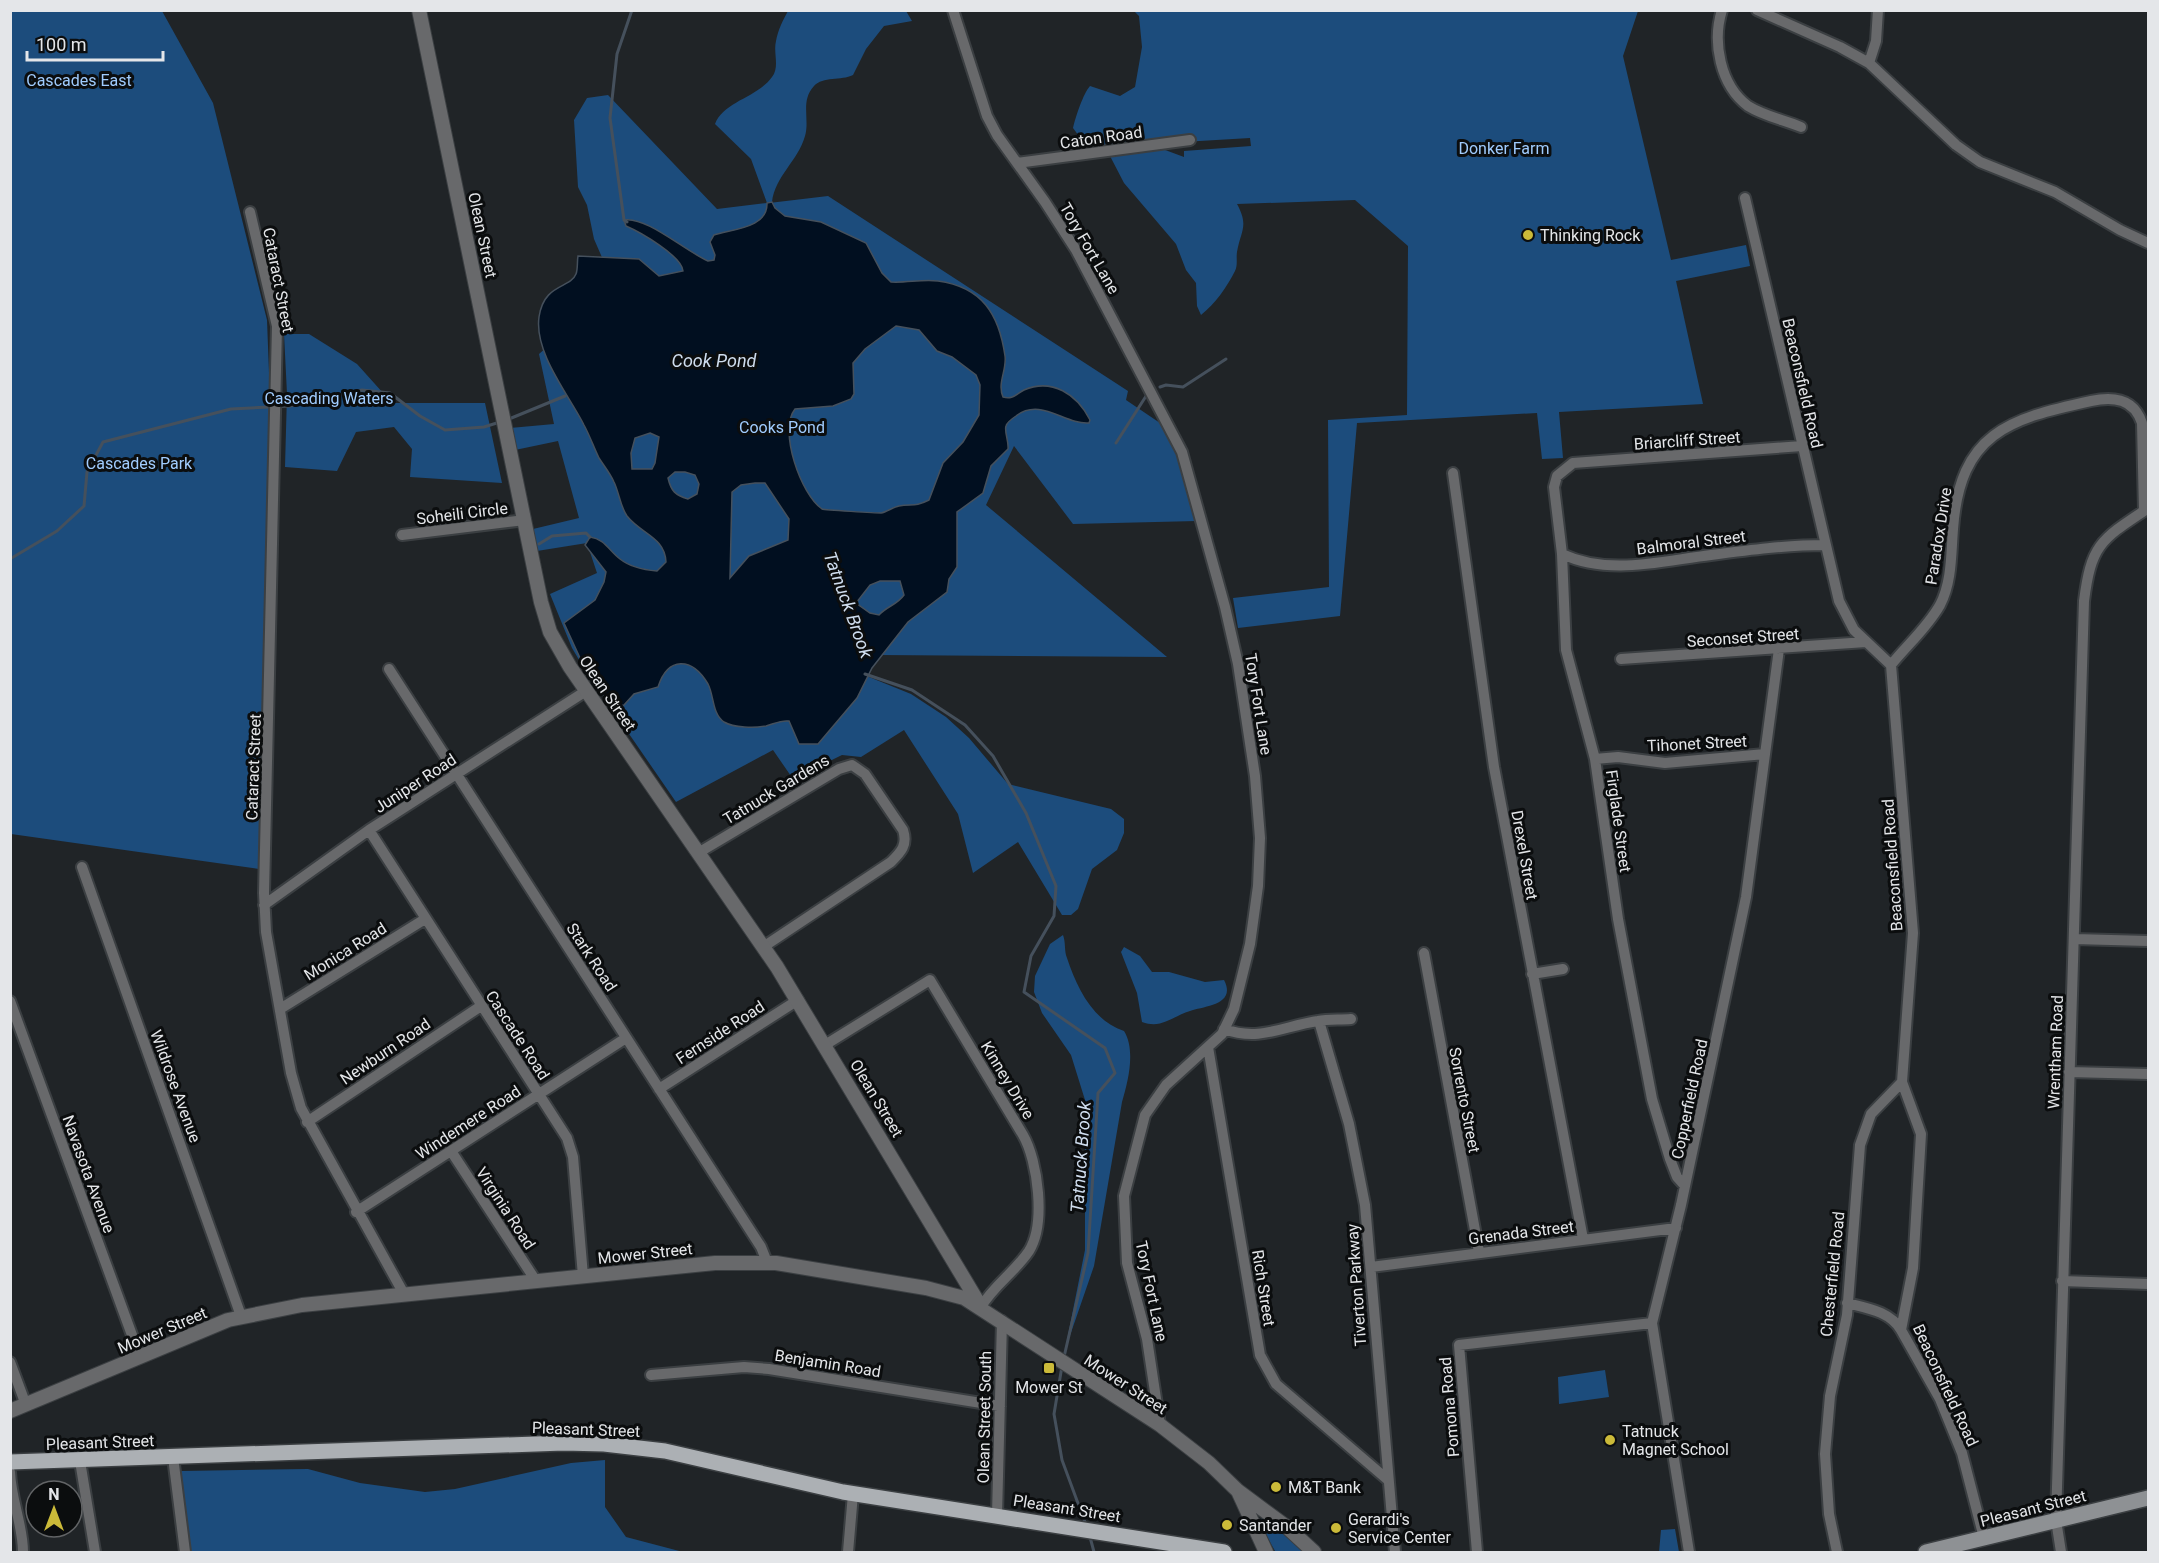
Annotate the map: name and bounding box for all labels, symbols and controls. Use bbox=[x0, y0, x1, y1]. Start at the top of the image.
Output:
scale bar bbox=[27, 24, 164, 62]
text: 100 m bbox=[36, 34, 87, 55]
park label: Cascades East bbox=[26, 71, 132, 90]
street label: Caton Road bbox=[1059, 122, 1143, 153]
park label: Donker Farm bbox=[1458, 139, 1550, 158]
street label: Olean Street bbox=[464, 191, 501, 280]
street label: Tory Fort Lane bbox=[1056, 199, 1123, 297]
street label: Cataract Street bbox=[259, 226, 298, 334]
place label: Thinking Rock bbox=[1540, 226, 1641, 245]
marker: Thinking Rock bbox=[1521, 228, 1535, 242]
street label: Beaconsfield Road bbox=[1778, 316, 1827, 450]
water label: Cook Pond bbox=[672, 350, 758, 371]
park label: Cascading Waters bbox=[264, 389, 394, 408]
park label: Cooks Pond bbox=[739, 418, 825, 437]
street label: Briarcliff Street bbox=[1633, 427, 1741, 454]
park label: Cascades Park bbox=[86, 454, 193, 473]
street label: Paradox Drive bbox=[1921, 486, 1956, 586]
street label: Soheili Circle bbox=[415, 498, 509, 529]
street label: Balmoral Street bbox=[1636, 526, 1747, 559]
water label: Tatnuck Brook bbox=[820, 549, 878, 662]
street label: Seconset Street bbox=[1686, 624, 1800, 651]
street label: Olean Street bbox=[575, 652, 640, 735]
street label: Tory Fort Lane bbox=[1241, 652, 1276, 756]
street label: Cataract Street bbox=[242, 713, 265, 821]
street label: Tihonet Street bbox=[1647, 731, 1748, 756]
street label: Juniper Road bbox=[371, 750, 460, 817]
street label: Tatnuck Gardens bbox=[720, 750, 833, 829]
street label: Firglade Street bbox=[1602, 769, 1635, 874]
street label: Beaconsfield Road bbox=[1878, 798, 1907, 932]
street label: Drexel Street bbox=[1507, 809, 1542, 901]
street label: Monica Road bbox=[301, 919, 390, 984]
street label: Stark Road bbox=[562, 920, 621, 995]
street label: Cascade Road bbox=[482, 987, 553, 1083]
street label: Wrentham Road bbox=[2044, 995, 2067, 1109]
street label: Fernside Road bbox=[672, 997, 768, 1068]
street label: Newburn Road bbox=[337, 1014, 434, 1089]
street label: Wildrose Avenue bbox=[146, 1027, 205, 1145]
street label: Copperfield Road bbox=[1667, 1037, 1712, 1161]
street label: Kinney Drive bbox=[977, 1038, 1038, 1123]
street label: Sorrento Street bbox=[1445, 1046, 1484, 1154]
street label: Olean Street bbox=[846, 1056, 907, 1140]
street label: Windemere Road bbox=[412, 1081, 524, 1163]
water label: Tatnuck Brook bbox=[1066, 1099, 1095, 1213]
street label: Navasota Avenue bbox=[58, 1113, 119, 1236]
street label: Virginia Road bbox=[472, 1164, 539, 1253]
street label: Chesterfield Road bbox=[1816, 1210, 1849, 1338]
street label: Grenada Street bbox=[1467, 1217, 1575, 1248]
street label: Tiverton Parkway bbox=[1343, 1223, 1370, 1347]
street label: Mower Street bbox=[597, 1239, 693, 1268]
street label: Tory Fort Lane bbox=[1132, 1239, 1171, 1343]
street label: Rich Street bbox=[1248, 1249, 1279, 1328]
street label: Mower Street bbox=[115, 1303, 210, 1358]
street label: Beaconsfield Road bbox=[1909, 1321, 1982, 1449]
street label: Benjamin Road bbox=[773, 1346, 882, 1381]
street label: Olean Street South bbox=[974, 1351, 995, 1483]
street label: Mower Street bbox=[1081, 1351, 1171, 1418]
street label: Pomona Road bbox=[1436, 1356, 1463, 1458]
marker: Mower St bbox=[1042, 1361, 1056, 1375]
place label: Mower St bbox=[1015, 1378, 1083, 1397]
street label: Pleasant Street bbox=[531, 1418, 640, 1441]
place label: Tatnuck Magnet School bbox=[1622, 1422, 1729, 1459]
street label: Pleasant Street bbox=[46, 1431, 155, 1454]
marker: Tatnuck Magnet School bbox=[1603, 1433, 1617, 1447]
place label: M&T Bank bbox=[1288, 1478, 1362, 1497]
north arrow bbox=[24, 1479, 84, 1539]
marker: M&T Bank bbox=[1269, 1480, 1283, 1494]
text: N bbox=[48, 1485, 60, 1504]
street label: Pleasant Street bbox=[1978, 1486, 2088, 1531]
street label: Pleasant Street bbox=[1012, 1491, 1122, 1526]
place label: Gerardi's Service Center bbox=[1348, 1510, 1451, 1547]
place label: Santander bbox=[1239, 1516, 1312, 1535]
marker: Santander bbox=[1220, 1518, 1234, 1532]
marker: Gerardi's Service Center bbox=[1329, 1521, 1343, 1535]

